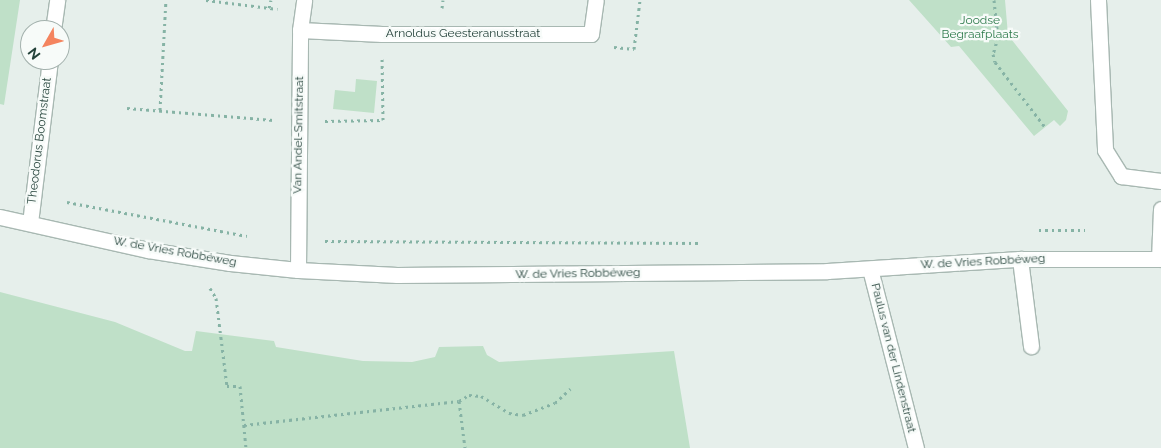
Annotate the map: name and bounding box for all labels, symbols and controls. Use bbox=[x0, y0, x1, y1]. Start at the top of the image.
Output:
park label: Joodse Begraafplaats bbox=[941, 14, 1019, 42]
north arrow bbox=[20, 20, 70, 70]
street label: Arnoldus Geesteranusstraat bbox=[386, 27, 540, 41]
text: N bbox=[24, 44, 44, 63]
street label: Van Andel-Smitstraat bbox=[291, 76, 307, 194]
street label: Theodorus Boomstraat bbox=[25, 77, 55, 205]
street label: W. de Vries Robbéweg bbox=[112, 234, 238, 270]
street label: W. de Vries Robbéweg bbox=[920, 252, 1046, 272]
street label: W. de Vries Robbéweg bbox=[515, 266, 641, 282]
street label: Paulus van der Lindenstraat bbox=[867, 281, 919, 435]

